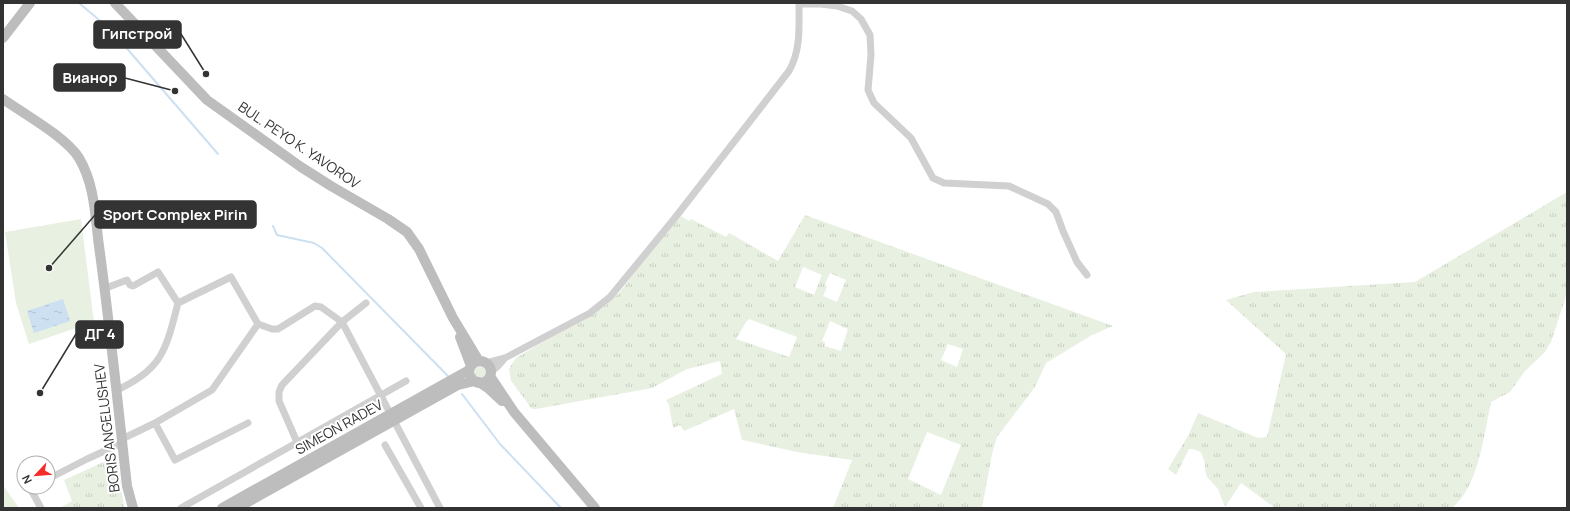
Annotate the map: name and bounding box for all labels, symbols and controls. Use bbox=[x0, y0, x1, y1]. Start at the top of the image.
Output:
callout: Гипстрой bbox=[94, 21, 181, 48]
text: Гипстрой bbox=[102, 23, 172, 44]
callout: Вианор bbox=[54, 64, 125, 91]
text: Вианор bbox=[62, 67, 118, 88]
street label: BUL. PEYO K. YAVOROV bbox=[235, 97, 364, 193]
callout: Sport Complex Pirin bbox=[95, 201, 256, 228]
text: Sport Complex Pirin bbox=[103, 204, 247, 225]
callout: ДГ 4 bbox=[76, 321, 123, 348]
text: ДГ 4 bbox=[84, 323, 116, 344]
street label: BORIS ANGELUSHEV bbox=[89, 362, 124, 494]
street label: SIMEON RADEV bbox=[292, 394, 386, 458]
north arrow bbox=[16, 455, 56, 495]
text: N bbox=[18, 473, 35, 486]

